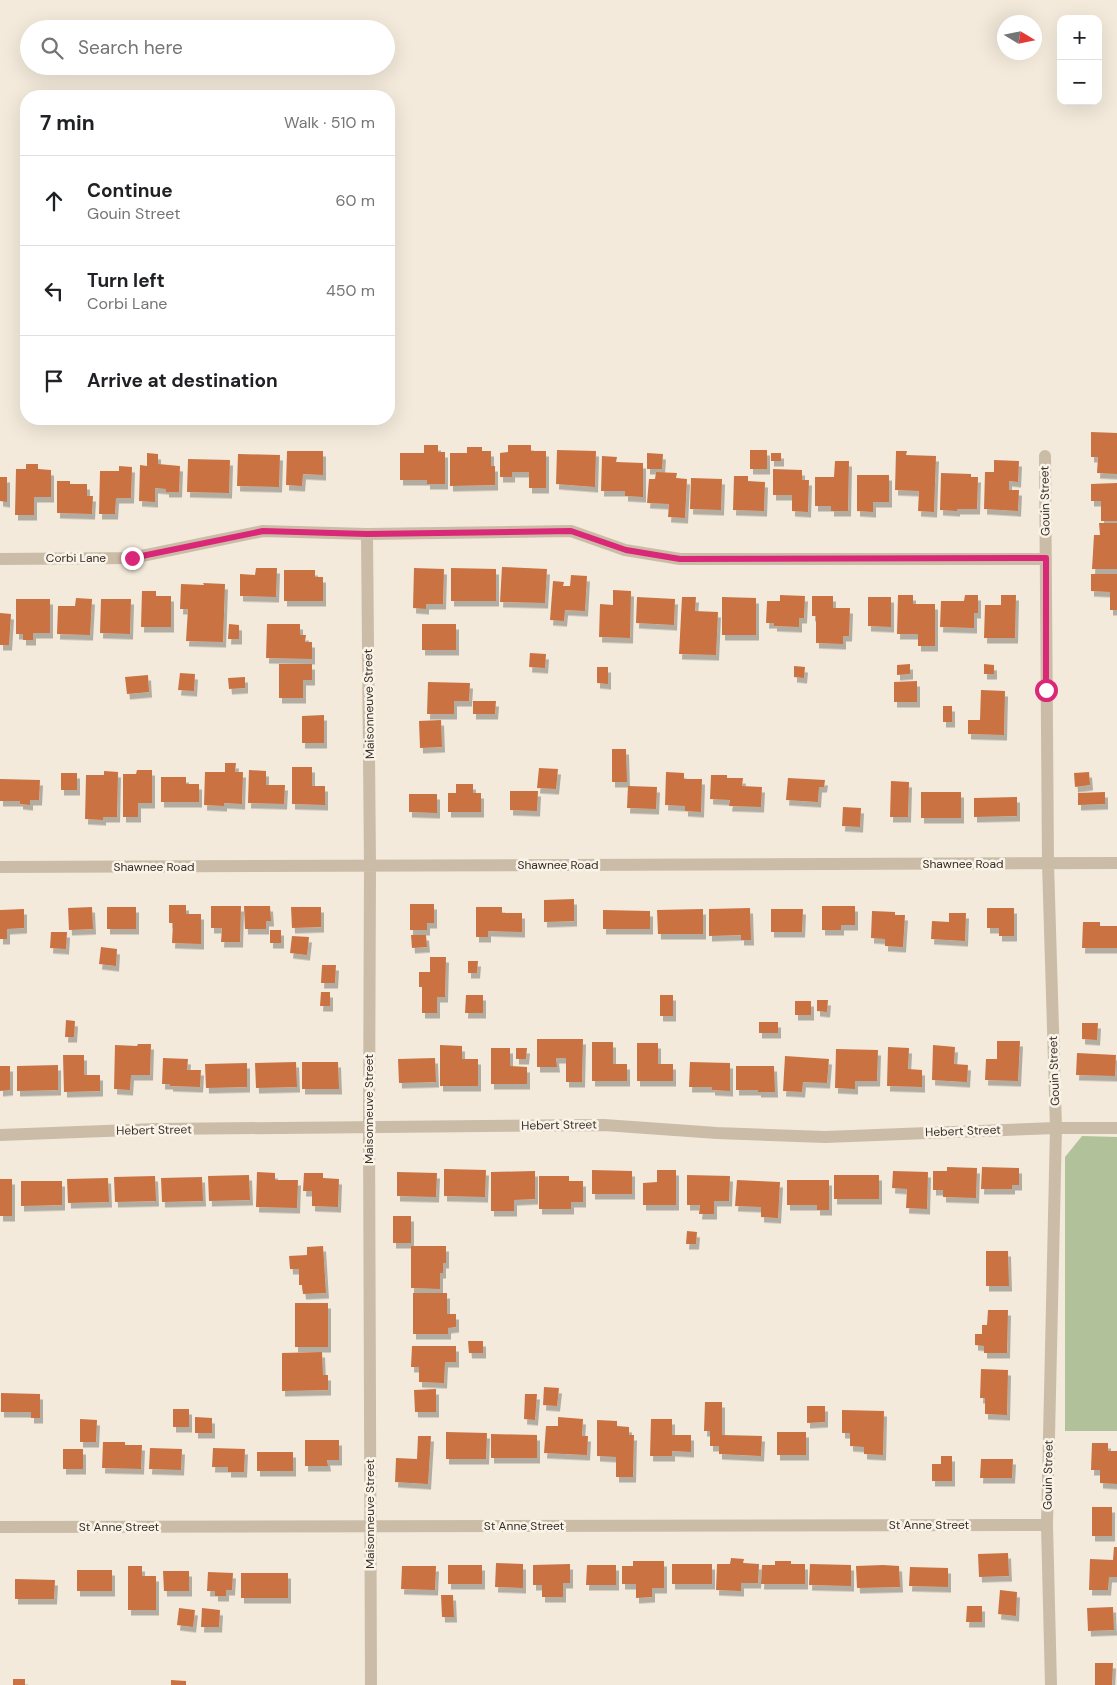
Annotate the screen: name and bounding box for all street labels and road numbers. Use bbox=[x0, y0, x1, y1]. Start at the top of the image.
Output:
street label: Gouin Street bbox=[1036, 466, 1054, 536]
street label: Corbi Lane bbox=[46, 550, 106, 566]
street label: Maisonneuve Street bbox=[360, 649, 378, 759]
street label: Shawnee Road bbox=[922, 856, 1004, 872]
street label: Shawnee Road bbox=[517, 857, 599, 873]
street label: Shawnee Road bbox=[113, 859, 195, 875]
street label: Gouin Street bbox=[1045, 1035, 1063, 1106]
street label: Maisonneuve Street bbox=[361, 1054, 377, 1164]
street label: Hebert Street bbox=[521, 1116, 597, 1134]
street label: Hebert Street bbox=[116, 1121, 192, 1139]
street label: Hebert Street bbox=[925, 1122, 1001, 1140]
street label: Gouin Street bbox=[1039, 1440, 1057, 1510]
street label: Maisonneuve Street bbox=[362, 1459, 378, 1569]
street label: St Anne Street bbox=[889, 1517, 970, 1533]
street label: St Anne Street bbox=[484, 1518, 565, 1534]
street label: St Anne Street bbox=[79, 1519, 160, 1535]

